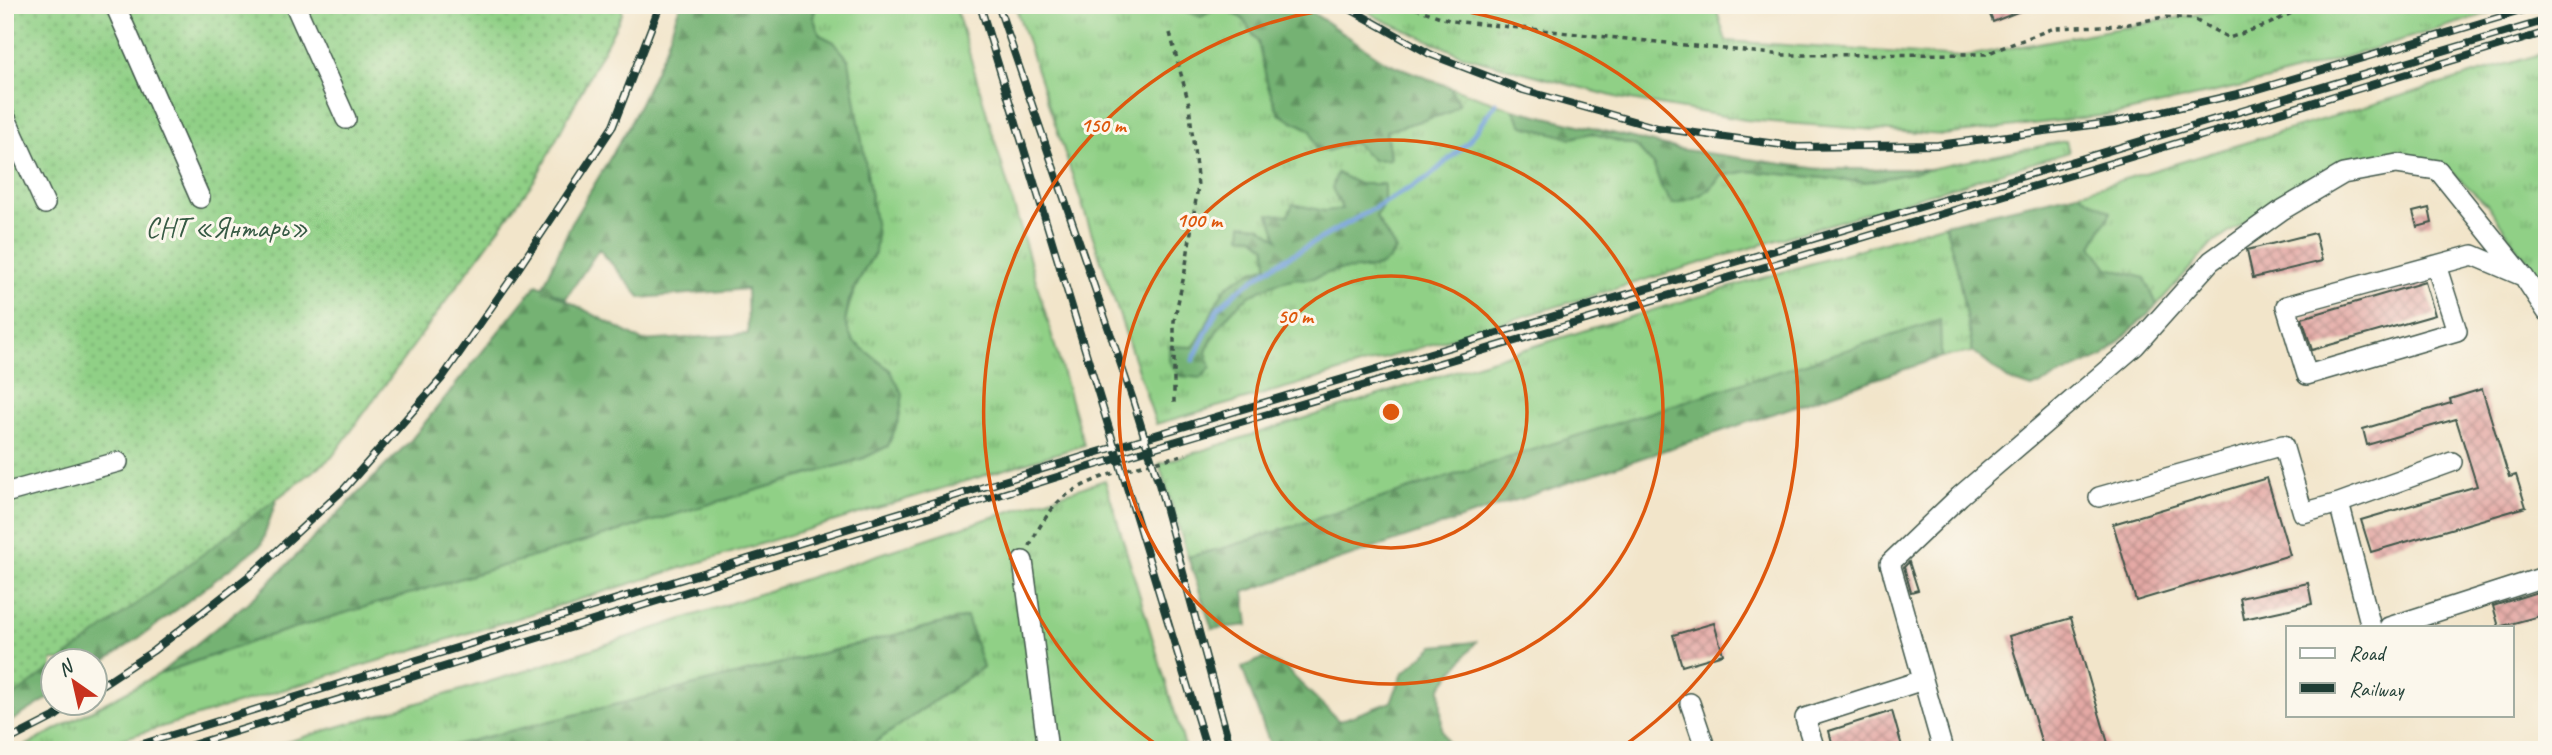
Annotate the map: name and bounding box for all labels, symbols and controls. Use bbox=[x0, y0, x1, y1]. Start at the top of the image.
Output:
text: 150 m bbox=[1080, 112, 1128, 138]
text: 100 m bbox=[1176, 207, 1224, 233]
park label: СНТ «Янтарь» bbox=[146, 210, 308, 245]
text: 50 m bbox=[1277, 303, 1315, 329]
centre of rings bbox=[1379, 400, 1403, 424]
legend bbox=[2286, 626, 2514, 716]
text: Road bbox=[2349, 640, 2388, 666]
north arrow bbox=[38, 646, 108, 716]
text: N bbox=[53, 654, 79, 682]
text: Railway bbox=[2349, 676, 2405, 702]

